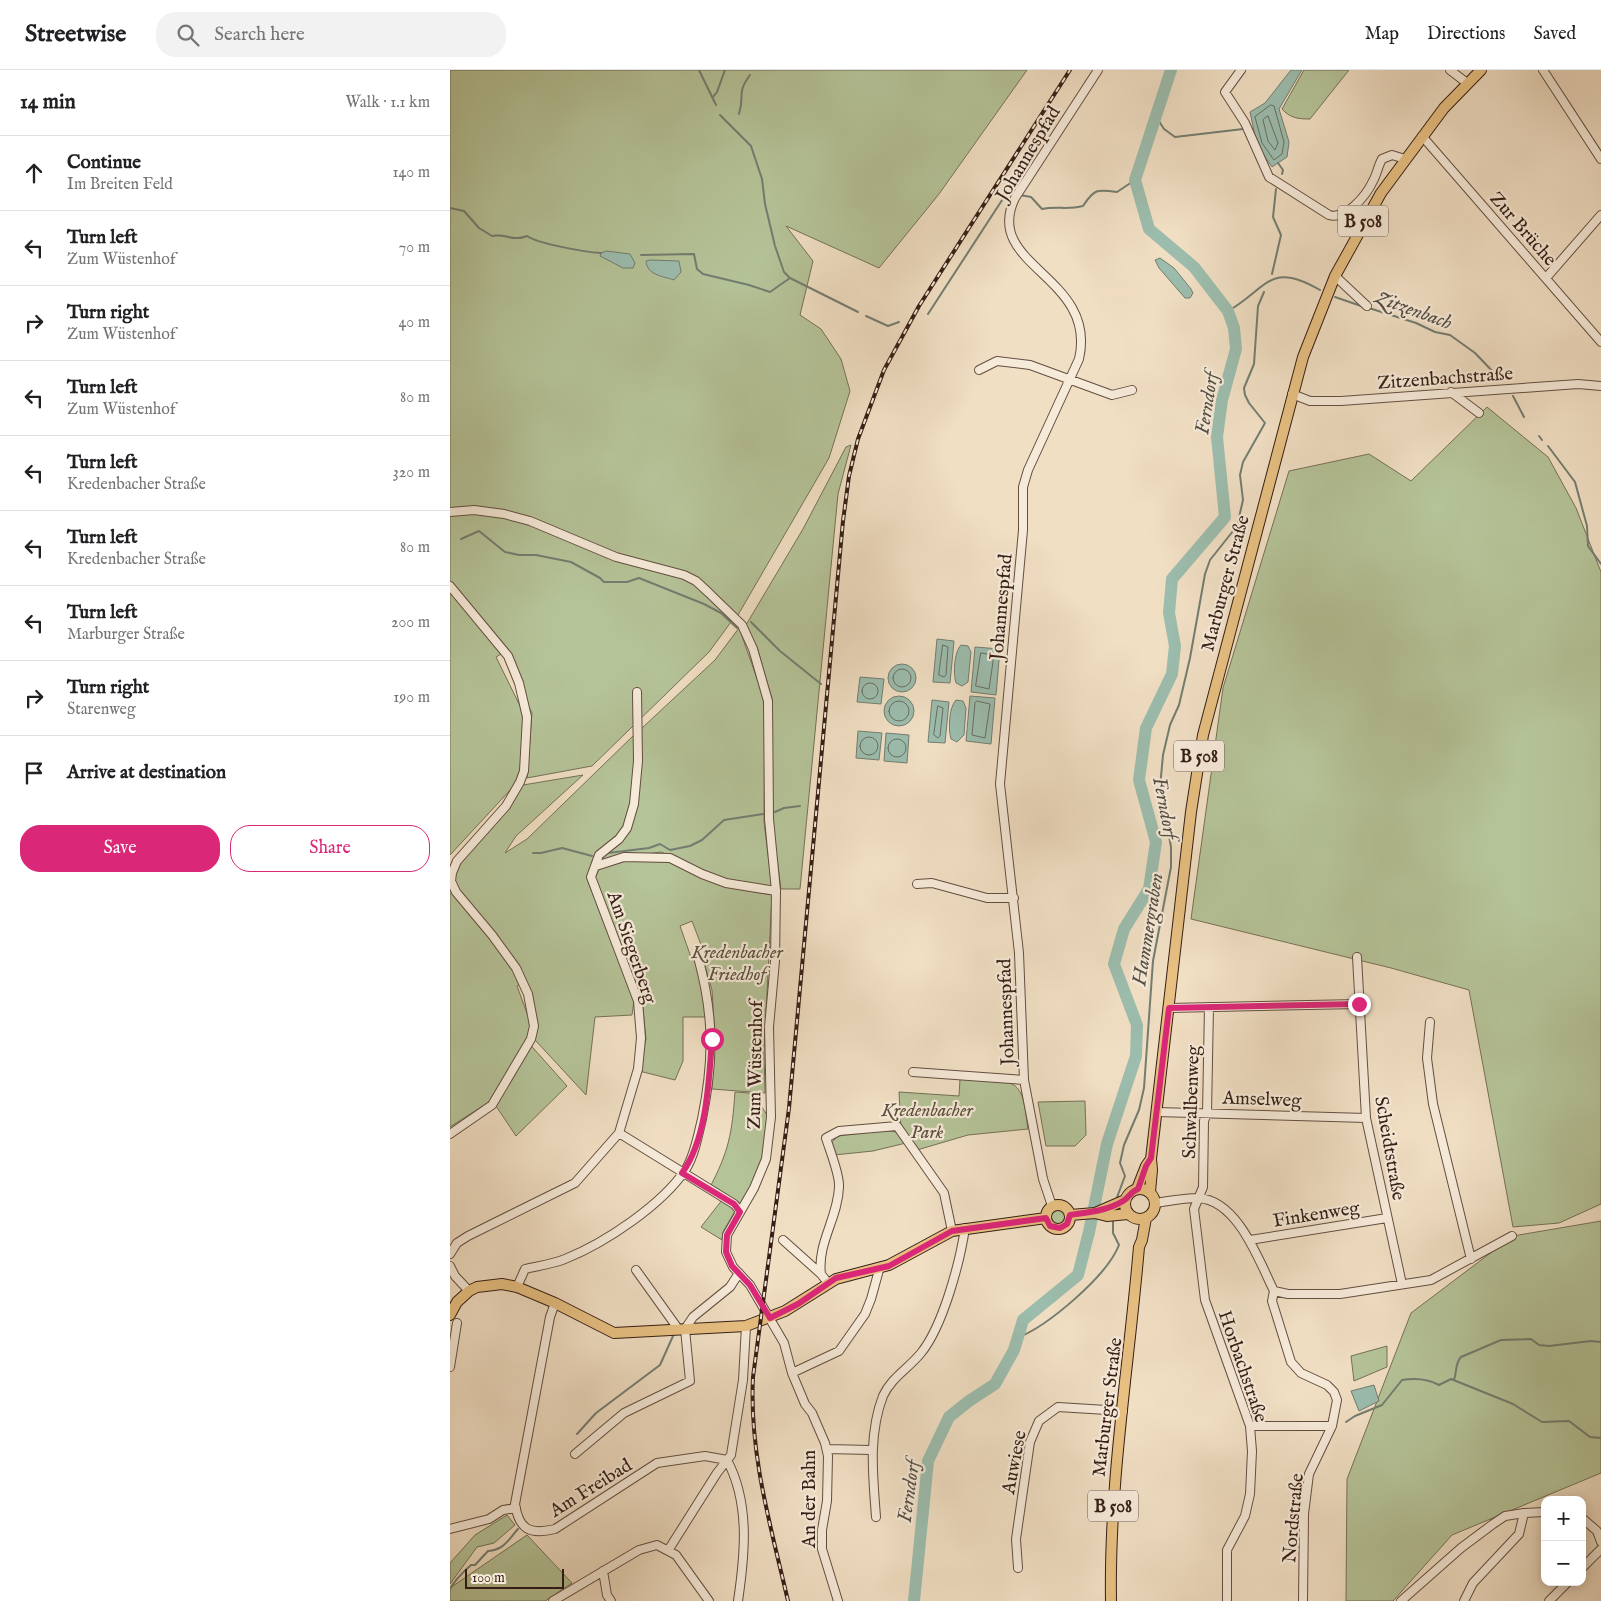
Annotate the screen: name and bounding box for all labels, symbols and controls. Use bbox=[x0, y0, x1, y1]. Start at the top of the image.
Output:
search box bbox=[156, 12, 506, 57]
text: Streetwise bbox=[25, 19, 126, 50]
icon: search bbox=[174, 21, 202, 49]
text: Search here bbox=[214, 23, 305, 47]
text: Map bbox=[1365, 23, 1399, 46]
text: Directions bbox=[1427, 23, 1505, 46]
text: Saved bbox=[1533, 23, 1576, 46]
text: 14 min bbox=[20, 89, 76, 116]
text: Walk · 1.1 km bbox=[346, 93, 430, 113]
street label: Johannespfad bbox=[990, 101, 1067, 208]
text: Continue bbox=[67, 151, 141, 175]
icon: ahead bbox=[20, 159, 48, 187]
text: 140 m bbox=[392, 163, 430, 183]
text: Im Breiten Feld bbox=[67, 175, 173, 195]
street label: Zur Brüche bbox=[1484, 187, 1561, 272]
road number: B 508 bbox=[1338, 206, 1388, 236]
text: Turn left bbox=[67, 226, 138, 250]
icon: left bbox=[20, 234, 48, 262]
text: 70 m bbox=[399, 238, 430, 258]
text: Zum Wüstenhof bbox=[67, 250, 176, 270]
water label: Zitzenbach bbox=[1369, 284, 1456, 337]
text: Turn right bbox=[67, 301, 149, 325]
icon: right bbox=[20, 309, 48, 337]
text: 40 m bbox=[398, 313, 430, 333]
text: Zum Wüstenhof bbox=[67, 325, 176, 345]
street label: Zitzenbachstraße bbox=[1376, 362, 1514, 396]
water label: Ferndorf bbox=[1190, 365, 1226, 436]
text: Turn left bbox=[67, 376, 138, 400]
icon: left bbox=[20, 384, 48, 412]
text: 80 m bbox=[400, 388, 430, 408]
text: Zum Wüstenhof bbox=[67, 400, 176, 420]
text: Turn left bbox=[67, 451, 138, 475]
icon: left bbox=[20, 459, 48, 487]
text: 320 m bbox=[393, 463, 430, 483]
text: Kredenbacher Straße bbox=[67, 475, 206, 495]
street label: Marburger Straße bbox=[1196, 512, 1256, 654]
text: Turn left bbox=[67, 526, 138, 550]
icon: left bbox=[20, 534, 48, 562]
text: 80 m bbox=[400, 538, 430, 558]
text: Kredenbacher Straße bbox=[67, 550, 206, 570]
street label: Johannespfad bbox=[985, 552, 1019, 663]
text: Turn left bbox=[67, 601, 138, 625]
icon: left bbox=[20, 609, 48, 637]
text: 200 m bbox=[391, 613, 430, 633]
text: Marburger Straße bbox=[67, 625, 185, 645]
text: Turn right bbox=[67, 676, 149, 700]
icon: right bbox=[20, 684, 48, 712]
text: 190 m bbox=[393, 688, 430, 708]
text: Starenweg bbox=[67, 700, 136, 720]
road number: B 508 bbox=[1174, 740, 1224, 771]
icon: arrive bbox=[20, 759, 48, 787]
text: Arrive at destination bbox=[67, 761, 226, 785]
water label: Ferndorf bbox=[1146, 775, 1184, 847]
button: Save bbox=[20, 825, 220, 872]
button: Share bbox=[230, 825, 430, 872]
water label: Hammergraben bbox=[1127, 871, 1171, 989]
street label: Am Siegerberg bbox=[600, 887, 662, 1008]
park label: Kredenbacher Friedhof bbox=[690, 941, 784, 987]
street label: Johannespfad bbox=[993, 957, 1021, 1068]
route end bbox=[1348, 993, 1371, 1016]
street label: Zum Wüstenhof bbox=[743, 997, 769, 1130]
route start bbox=[701, 1028, 724, 1051]
street label: Schwalbenweg bbox=[1178, 1044, 1206, 1159]
street label: Amselweg bbox=[1221, 1087, 1303, 1113]
street label: Scheidtstraße bbox=[1368, 1094, 1410, 1203]
park label: Kredenbacher Park bbox=[880, 1099, 974, 1145]
street label: Finkenweg bbox=[1271, 1196, 1362, 1234]
street label: Horbachstraße bbox=[1212, 1308, 1273, 1426]
street label: Marburger Straße bbox=[1088, 1336, 1128, 1478]
street label: Auwiese bbox=[997, 1428, 1033, 1497]
street label: An der Bahn bbox=[798, 1450, 822, 1549]
water label: Ferndorf bbox=[893, 1453, 927, 1524]
street label: Am Freibad bbox=[545, 1454, 637, 1524]
street label: Nordstraße bbox=[1278, 1472, 1310, 1564]
road number: B 508 bbox=[1088, 1490, 1138, 1522]
map controls bbox=[1541, 1496, 1586, 1586]
button: + bbox=[1541, 1496, 1586, 1541]
button: − bbox=[1541, 1541, 1586, 1586]
scale bar bbox=[465, 1566, 564, 1589]
text: 100 m bbox=[472, 1569, 505, 1587]

